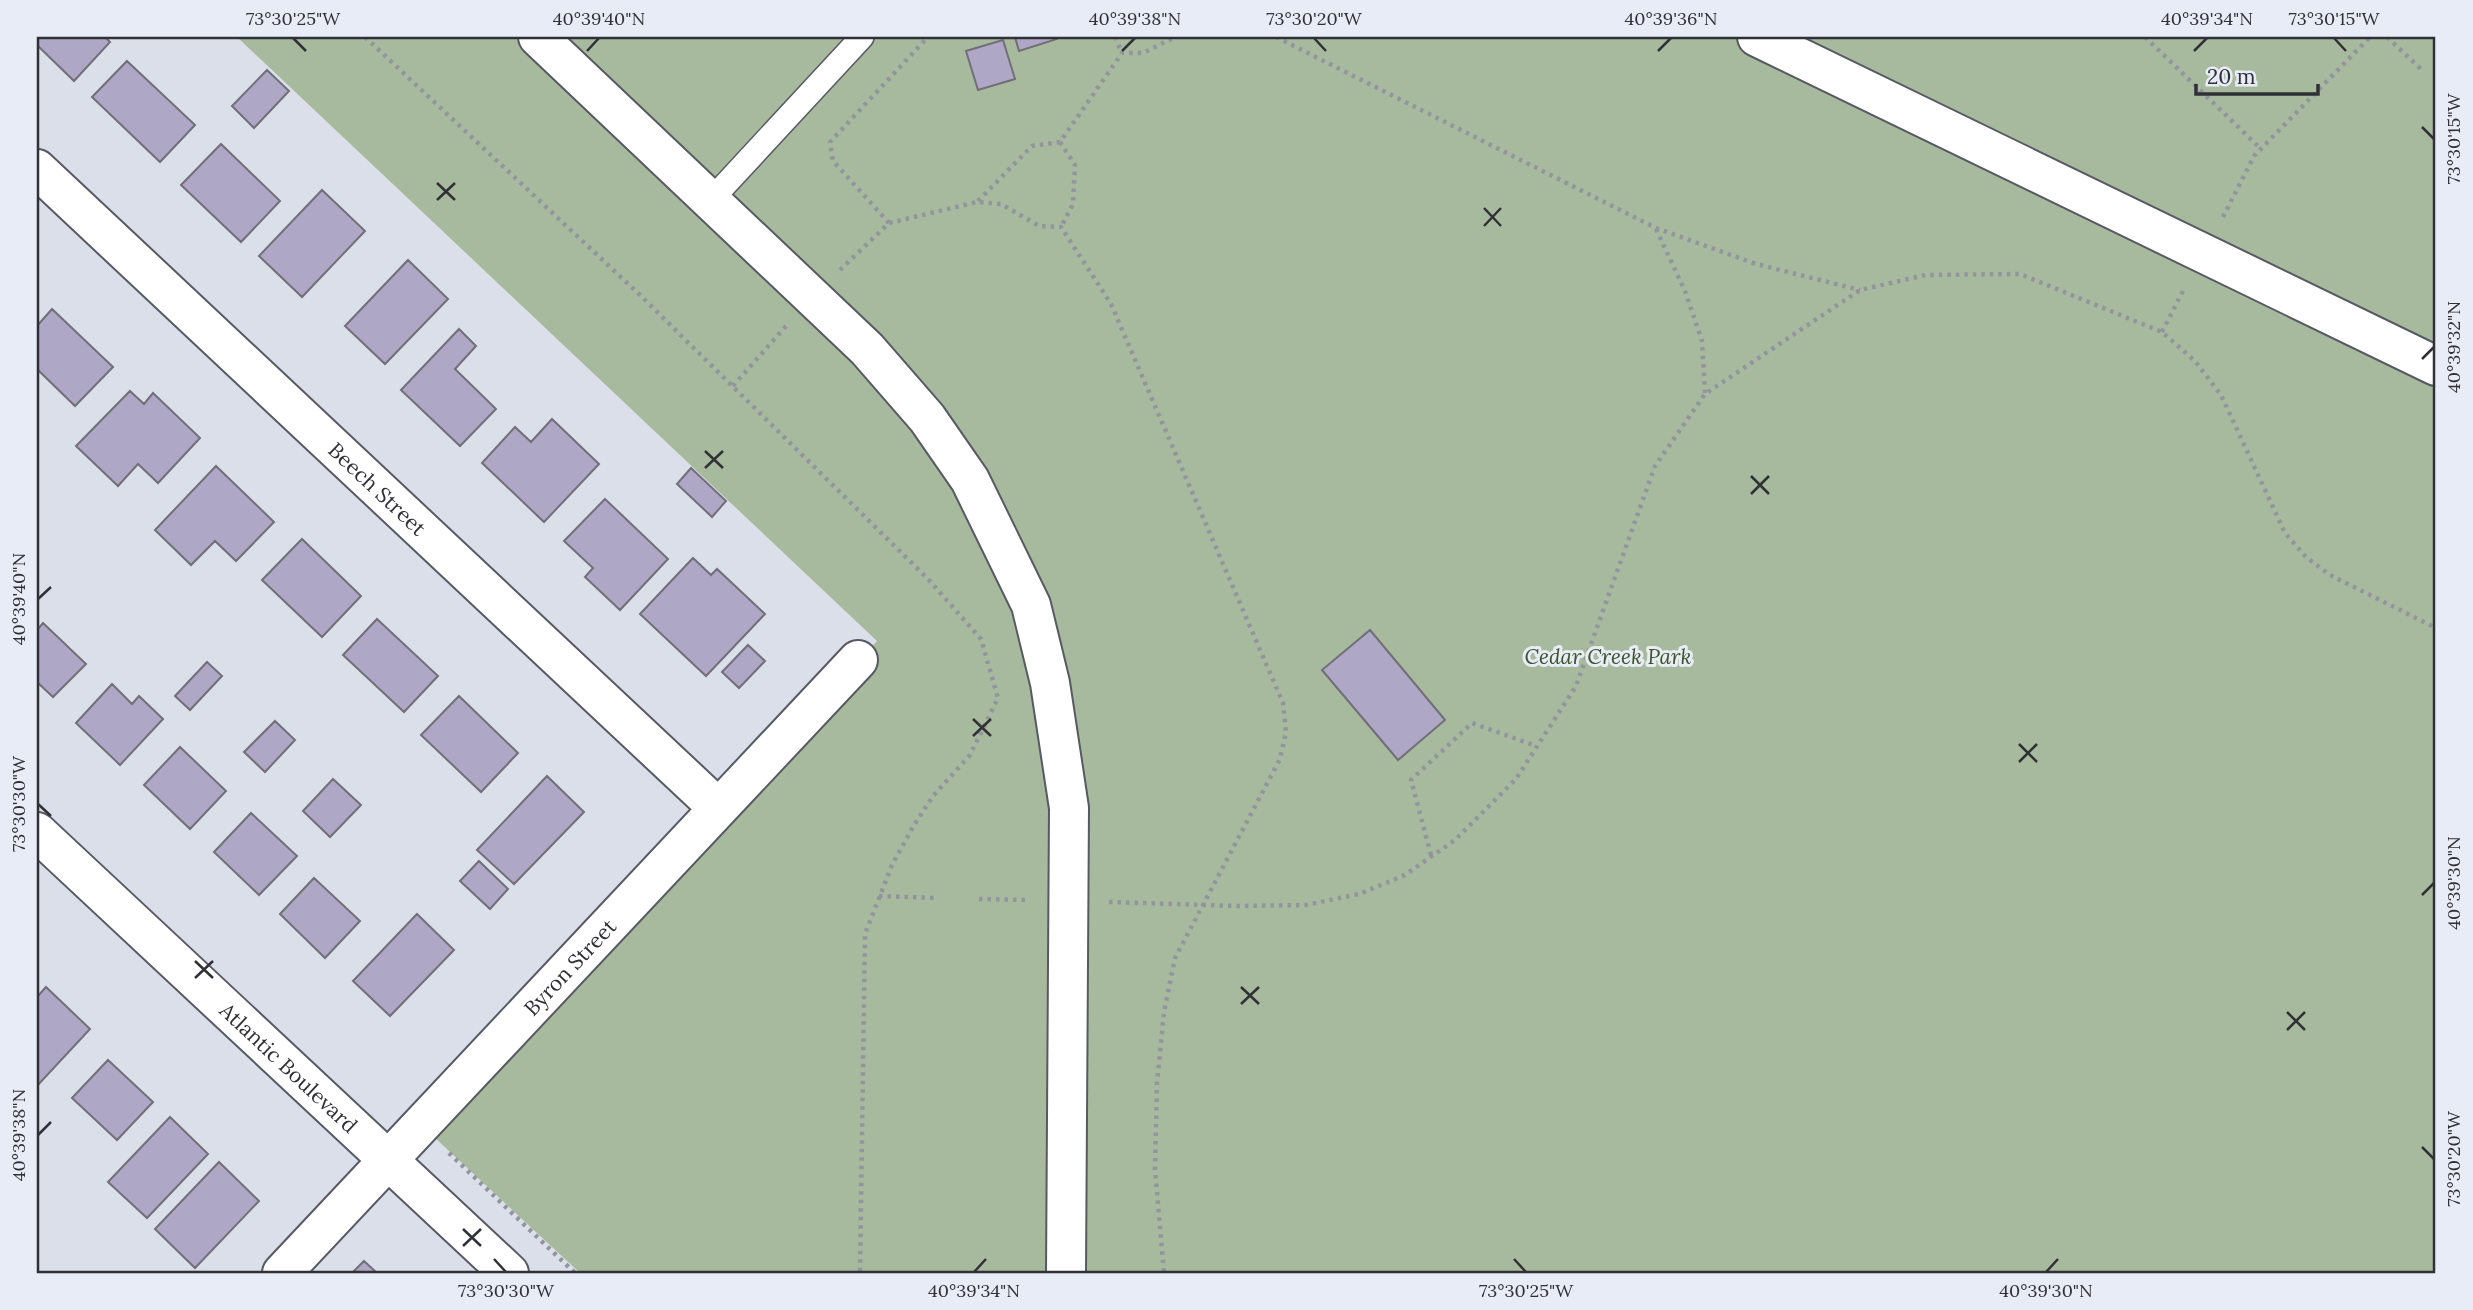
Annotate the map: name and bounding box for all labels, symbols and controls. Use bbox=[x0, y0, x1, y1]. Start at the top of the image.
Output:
text: 73°30'25"W bbox=[246, 7, 341, 30]
text: 40°39'40"N bbox=[553, 7, 645, 30]
text: 40°39'38"N bbox=[1089, 7, 1181, 30]
text: 73°30'20"W bbox=[1266, 7, 1363, 30]
text: 40°39'36"N bbox=[1625, 7, 1717, 30]
text: 40°39'34"N bbox=[2161, 7, 2253, 30]
text: 73°30'15"W bbox=[2288, 7, 2381, 30]
scale bar bbox=[2196, 52, 2319, 96]
text: 20 m bbox=[2207, 63, 2256, 90]
text: 73°30'15"W bbox=[2442, 92, 2465, 185]
text: 40°39'32"N bbox=[2442, 301, 2465, 393]
street label: Beech Street bbox=[323, 436, 433, 542]
text: 40°39'40"N bbox=[7, 553, 30, 645]
park label: Cedar Creek Park bbox=[1525, 643, 1692, 670]
text: 73°30'30"W bbox=[7, 755, 30, 852]
text: 40°39'30"N bbox=[2442, 836, 2465, 930]
street label: Byron Street bbox=[518, 912, 622, 1021]
street label: Atlantic Boulevard bbox=[214, 996, 364, 1138]
text: 40°39'38"N bbox=[7, 1089, 30, 1181]
text: 73°30'20"W bbox=[2442, 1110, 2465, 1207]
text: 73°30'30"W bbox=[458, 1279, 555, 1302]
text: 40°39'34"N bbox=[928, 1279, 1020, 1302]
text: 73°30'25"W bbox=[1479, 1279, 1574, 1302]
text: 40°39'30"N bbox=[1999, 1279, 2093, 1302]

